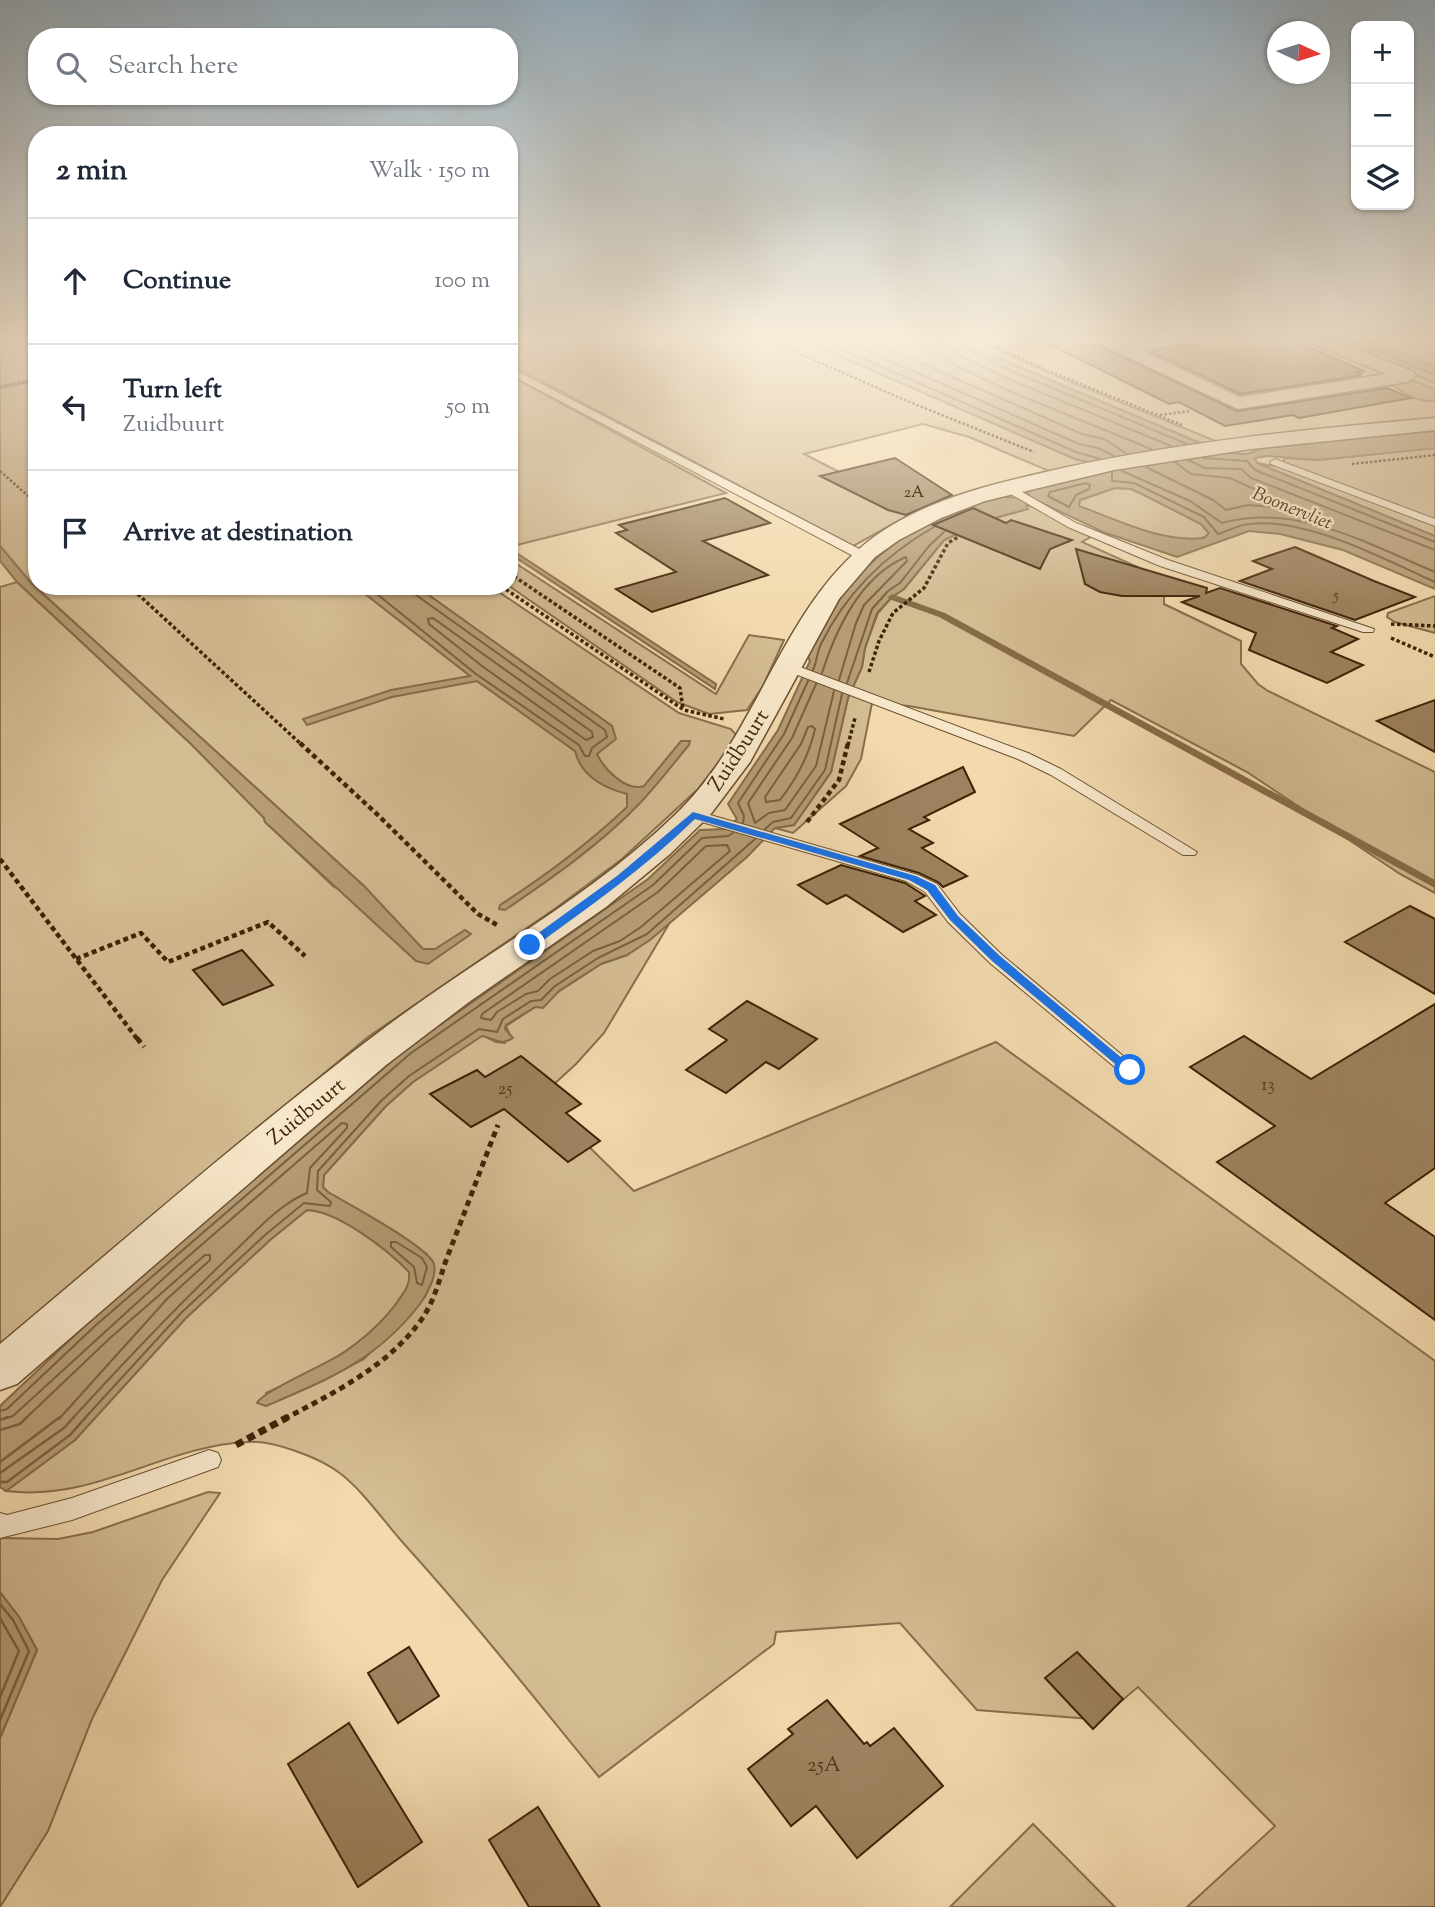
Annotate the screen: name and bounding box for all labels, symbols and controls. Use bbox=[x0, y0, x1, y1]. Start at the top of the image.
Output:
north arrow bbox=[1267, 21, 1330, 84]
map controls bbox=[1351, 21, 1414, 210]
button: + bbox=[1351, 21, 1414, 84]
search box bbox=[28, 28, 518, 105]
icon: search bbox=[52, 48, 90, 86]
text: Search here bbox=[108, 48, 238, 85]
button: − bbox=[1351, 84, 1414, 147]
button: layers bbox=[1351, 147, 1414, 210]
text: 2 min bbox=[56, 150, 128, 193]
text: Walk · 150 m bbox=[369, 155, 490, 188]
icon: ahead bbox=[56, 262, 94, 300]
text: Continue bbox=[123, 263, 231, 300]
text: 100 m bbox=[434, 265, 490, 298]
text: Turn left bbox=[123, 372, 222, 409]
icon: left bbox=[56, 388, 94, 426]
text: 50 m bbox=[446, 391, 490, 424]
text: Zuidbuurt bbox=[123, 409, 224, 442]
water label: Boonervliet bbox=[1248, 481, 1336, 538]
house number: 2A bbox=[904, 482, 924, 505]
icon: arrive bbox=[56, 514, 94, 552]
text: Arrive at destination bbox=[123, 515, 353, 552]
house number: 5 bbox=[1332, 585, 1339, 608]
street label: Zuidbuurt bbox=[702, 704, 777, 798]
route end bbox=[514, 929, 545, 960]
route start bbox=[1114, 1054, 1145, 1085]
street label: Zuidbuurt bbox=[262, 1072, 353, 1153]
house number: 13 bbox=[1261, 1073, 1275, 1099]
house number: 25 bbox=[498, 1077, 512, 1103]
house number: 25A bbox=[807, 1751, 841, 1781]

